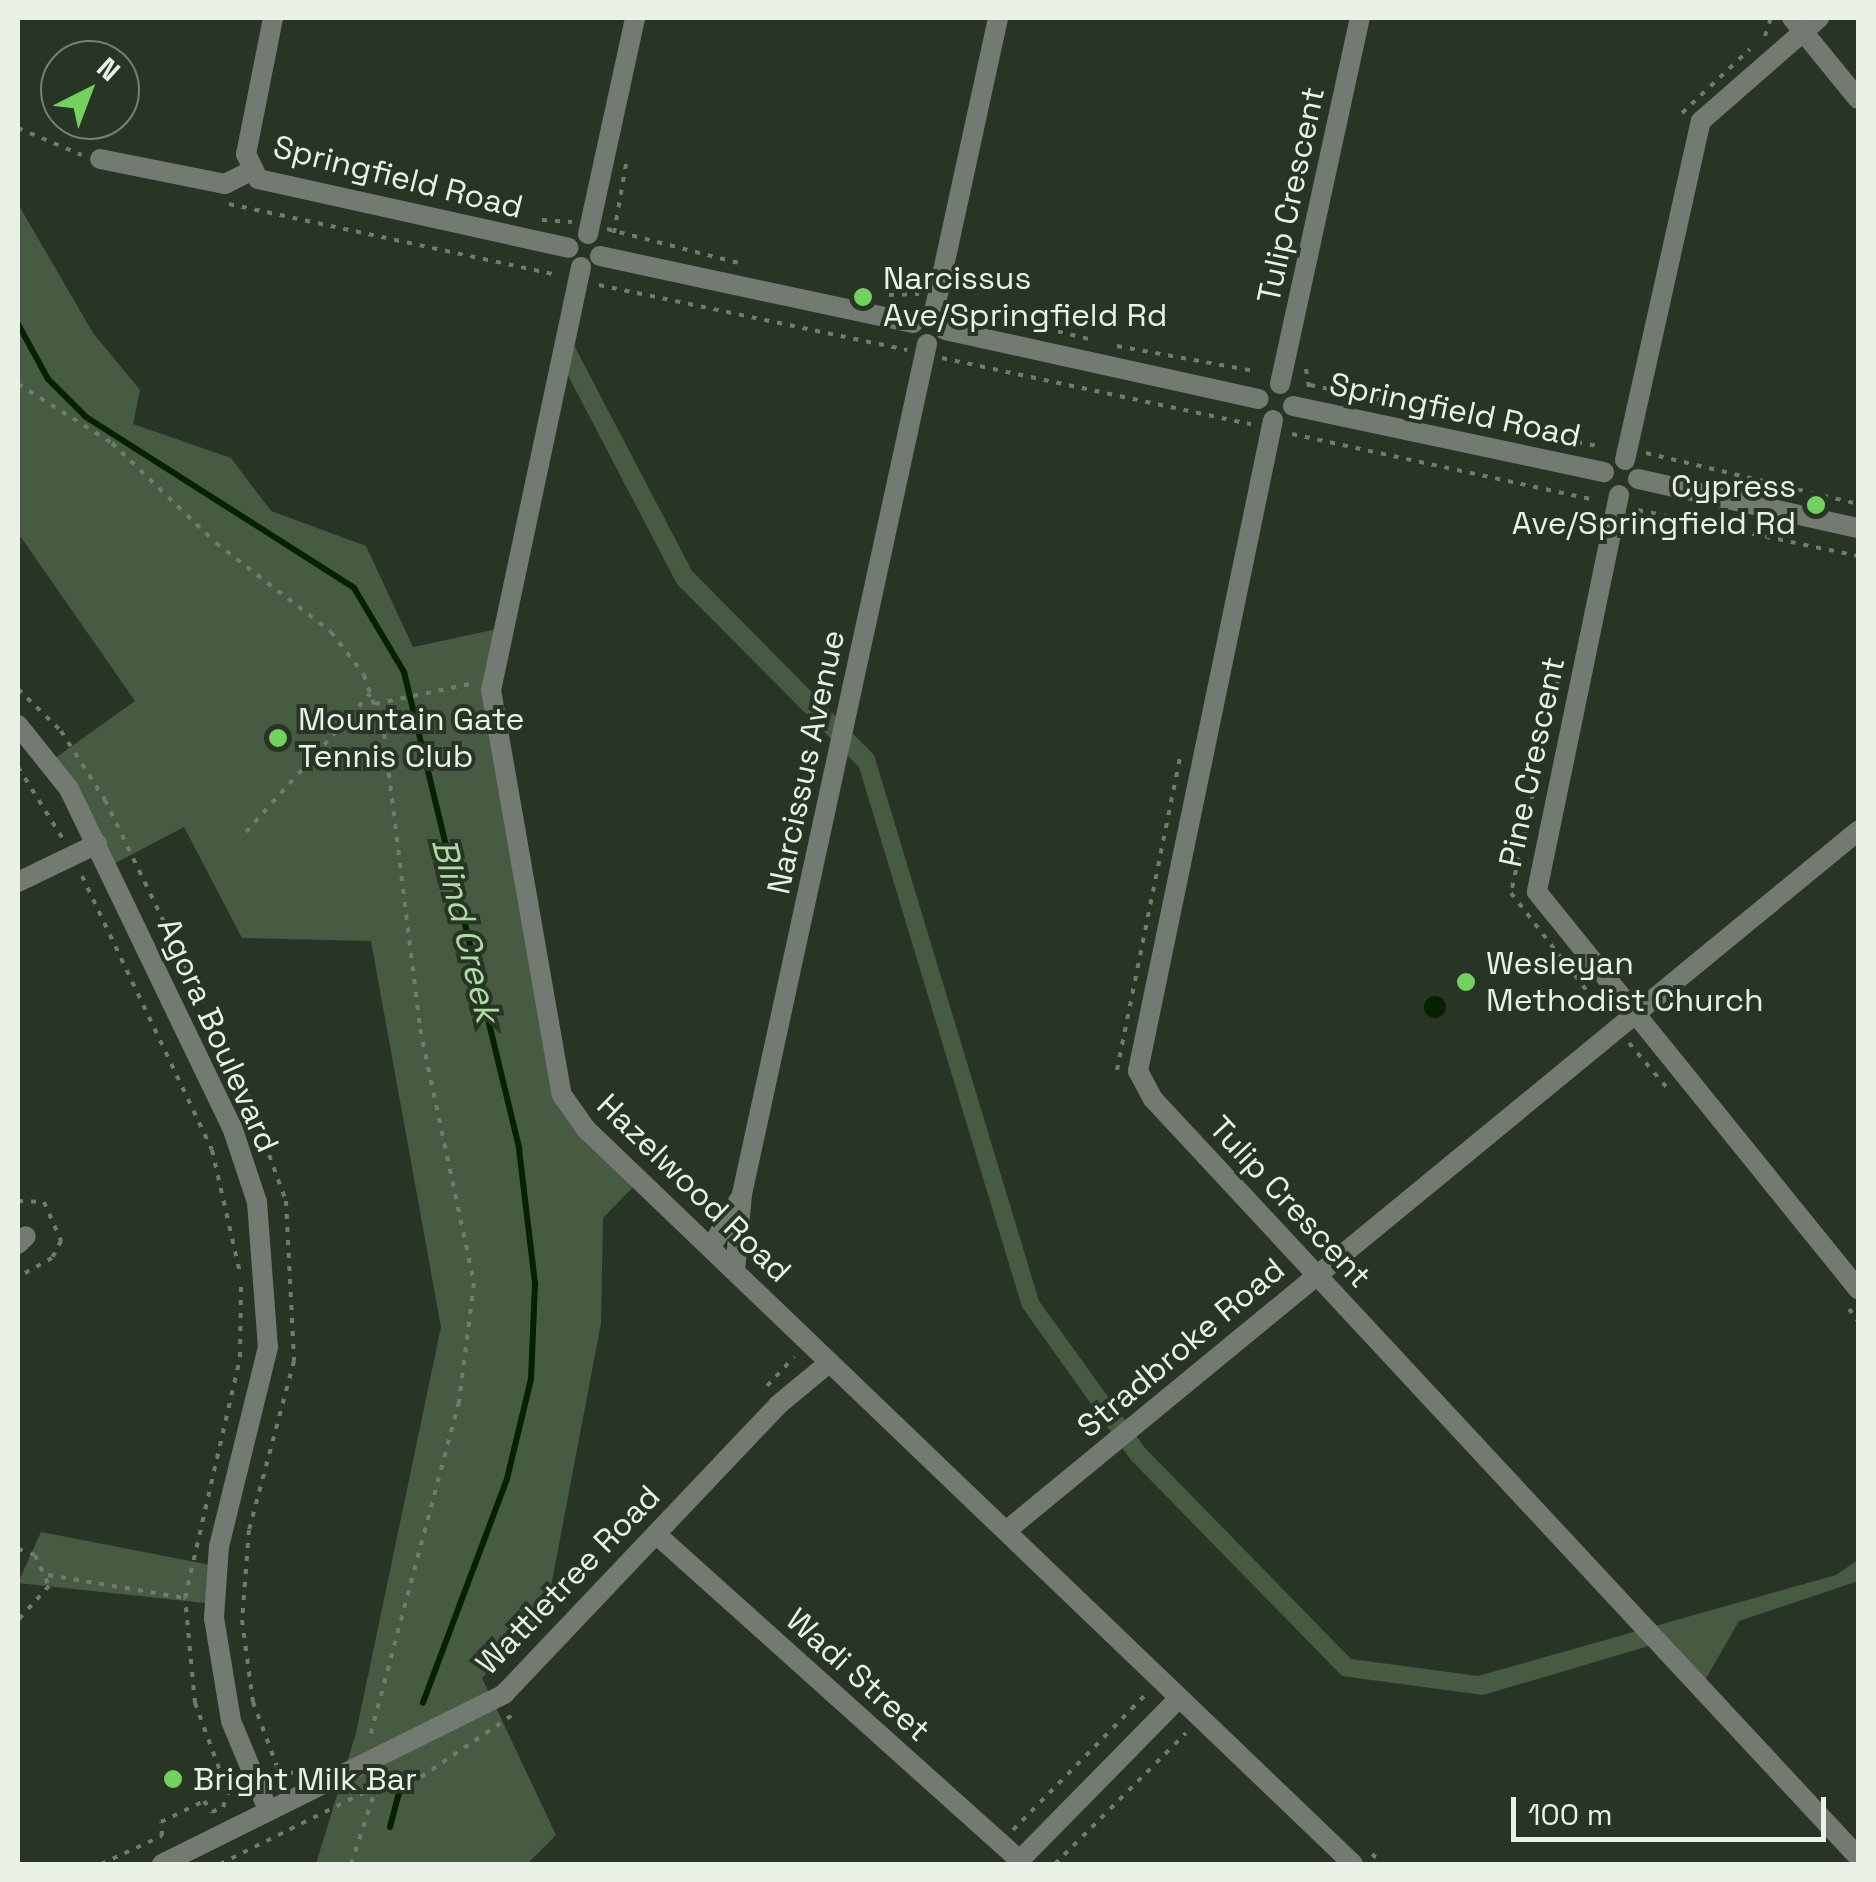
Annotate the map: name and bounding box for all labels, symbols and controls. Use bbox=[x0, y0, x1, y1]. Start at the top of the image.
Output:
north arrow bbox=[40, 40, 140, 140]
text: N bbox=[90, 50, 128, 89]
street label: Tulip Crescent bbox=[1249, 83, 1333, 307]
street label: Springfield Road bbox=[269, 127, 527, 227]
place label: Narcissus Ave/Springfield Rd bbox=[883, 260, 1167, 335]
marker: Narcissus Ave/Springfield Rd bbox=[852, 286, 874, 308]
street label: Springfield Road bbox=[1326, 365, 1584, 455]
place label: Cypress Ave/Springfield Rd bbox=[1512, 468, 1796, 543]
marker: Cypress Ave/Springfield Rd bbox=[1805, 494, 1827, 516]
street label: Narcissus Avenue bbox=[759, 626, 853, 898]
street label: Pine Crescent bbox=[1491, 654, 1573, 870]
place label: Mountain Gate Tennis Club bbox=[298, 701, 525, 776]
marker: Mountain Gate Tennis Club bbox=[267, 727, 289, 749]
water label: Blind Creek bbox=[423, 833, 509, 1027]
street label: Agora Boulevard bbox=[149, 912, 287, 1158]
place label: Wesleyan Methodist Church bbox=[1486, 945, 1764, 1020]
marker: Wesleyan Methodist Church bbox=[1455, 971, 1477, 993]
street label: Hazelwood Road bbox=[589, 1086, 799, 1290]
street label: Tulip Crescent bbox=[1201, 1108, 1379, 1296]
street label: Stradbroke Road bbox=[1070, 1250, 1292, 1446]
street label: Wattletree Road bbox=[468, 1477, 668, 1683]
street label: Wadi Street bbox=[778, 1600, 938, 1750]
place label: Bright Milk Bar bbox=[193, 1760, 417, 1798]
marker: Bright Milk Bar bbox=[162, 1768, 184, 1790]
scale bar bbox=[1516, 1777, 1831, 1839]
text: 100 m bbox=[1528, 1795, 1613, 1834]

